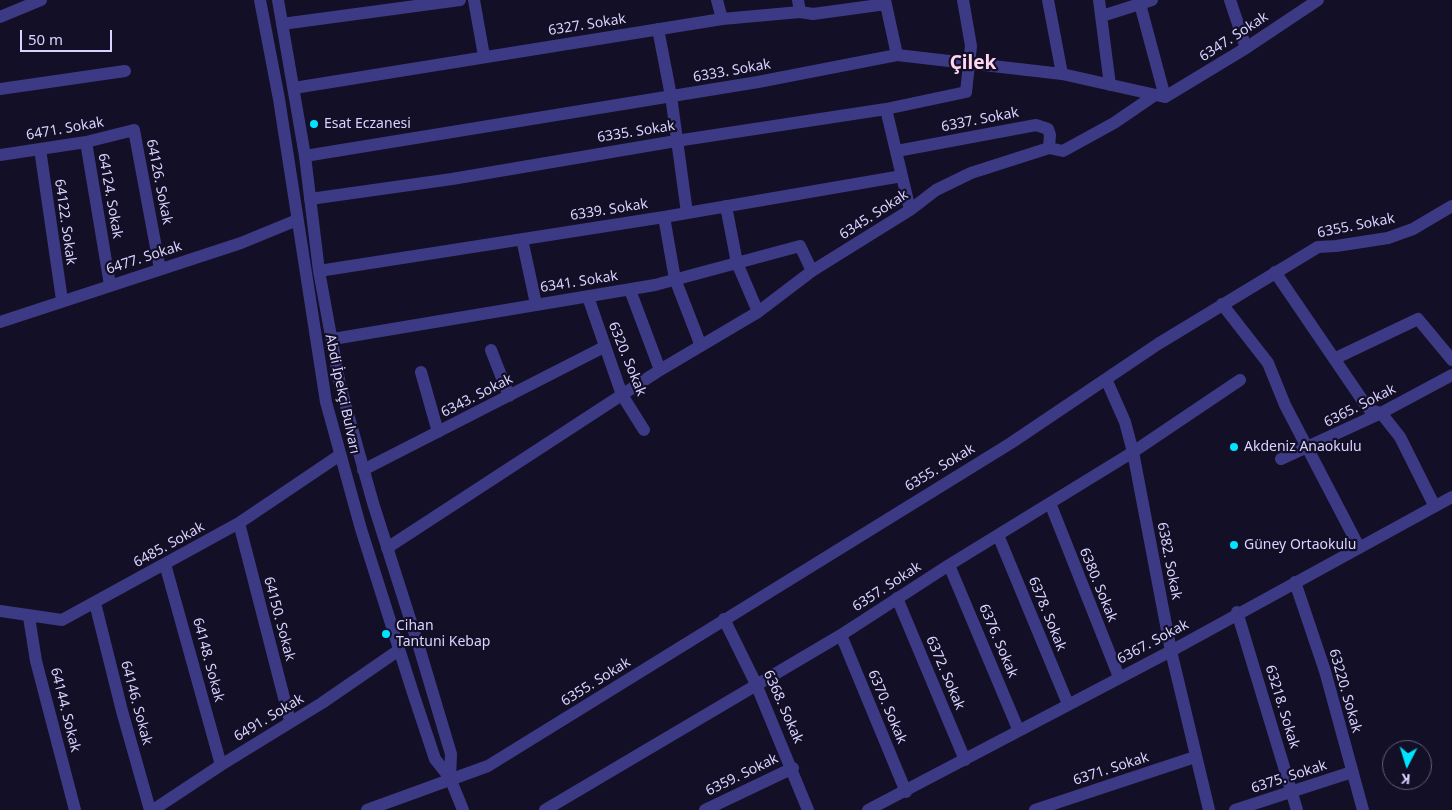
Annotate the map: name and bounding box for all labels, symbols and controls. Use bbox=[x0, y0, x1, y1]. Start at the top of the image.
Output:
street label: 6347. Sokak bbox=[1197, 9, 1271, 65]
street label: 6327. Sokak bbox=[547, 11, 627, 39]
scale bar bbox=[22, 20, 115, 52]
text: 50 m bbox=[28, 29, 63, 49]
district label: Çilek bbox=[950, 53, 996, 75]
street label: 6333. Sokak bbox=[692, 56, 772, 86]
street label: 6337. Sokak bbox=[940, 104, 1020, 136]
street label: 6471. Sokak bbox=[25, 114, 105, 144]
place label: Esat Eczanesi bbox=[324, 116, 411, 132]
marker: Esat Eczanesi bbox=[308, 118, 320, 130]
street label: 6335. Sokak bbox=[596, 118, 676, 146]
street label: 64126. Sokak bbox=[143, 138, 175, 226]
street label: 64124. Sokak bbox=[94, 152, 126, 240]
street label: 64122. Sokak bbox=[51, 178, 79, 266]
street label: 6345. Sokak bbox=[837, 187, 911, 243]
street label: 6339. Sokak bbox=[569, 196, 649, 224]
street label: 6355. Sokak bbox=[1316, 210, 1396, 242]
street label: 6477. Sokak bbox=[104, 238, 184, 278]
street label: 6341. Sokak bbox=[539, 268, 619, 296]
street label: 6320. Sokak bbox=[605, 320, 649, 398]
street label: Abdi İpekçi Bulvarı bbox=[321, 333, 363, 455]
street label: 6343. Sokak bbox=[438, 371, 516, 421]
street label: 6365. Sokak bbox=[1321, 381, 1399, 431]
place label: Akdeniz Anaokulu bbox=[1244, 439, 1362, 455]
street label: 6355. Sokak bbox=[902, 441, 978, 495]
marker: Akdeniz Anaokulu bbox=[1228, 441, 1240, 453]
street label: 6485. Sokak bbox=[131, 519, 207, 571]
street label: 6382. Sokak bbox=[1153, 521, 1185, 601]
place label: Güney Ortaokulu bbox=[1244, 537, 1356, 553]
marker: Güney Ortaokulu bbox=[1228, 539, 1240, 551]
street label: 6380. Sokak bbox=[1076, 546, 1120, 624]
street label: 6357. Sokak bbox=[850, 559, 924, 615]
street label: 64150. Sokak bbox=[260, 575, 298, 663]
street label: 6378. Sokak bbox=[1025, 575, 1069, 653]
street label: 6376. Sokak bbox=[975, 602, 1021, 680]
street label: 64148. Sokak bbox=[189, 616, 227, 704]
street label: 6367. Sokak bbox=[1114, 616, 1192, 668]
place label: Cihan Tantuni Kebap bbox=[396, 618, 490, 650]
marker: Cihan Tantuni Kebap bbox=[380, 628, 392, 640]
street label: 6372. Sokak bbox=[922, 634, 968, 712]
street label: 63220. Sokak bbox=[1325, 647, 1365, 735]
street label: 6355. Sokak bbox=[558, 654, 634, 710]
street label: 64146. Sokak bbox=[117, 659, 155, 747]
street label: 63218. Sokak bbox=[1261, 663, 1303, 751]
street label: 64144. Sokak bbox=[46, 666, 84, 754]
street label: 6368. Sokak bbox=[759, 668, 807, 746]
street label: 6370. Sokak bbox=[864, 668, 910, 746]
street label: 6491. Sokak bbox=[231, 691, 307, 745]
north arrow bbox=[1382, 740, 1432, 790]
street label: 6371. Sokak bbox=[1071, 749, 1151, 789]
street label: 6359. Sokak bbox=[703, 750, 781, 800]
street label: 6375. Sokak bbox=[1249, 757, 1329, 797]
text: K bbox=[1400, 770, 1411, 789]

